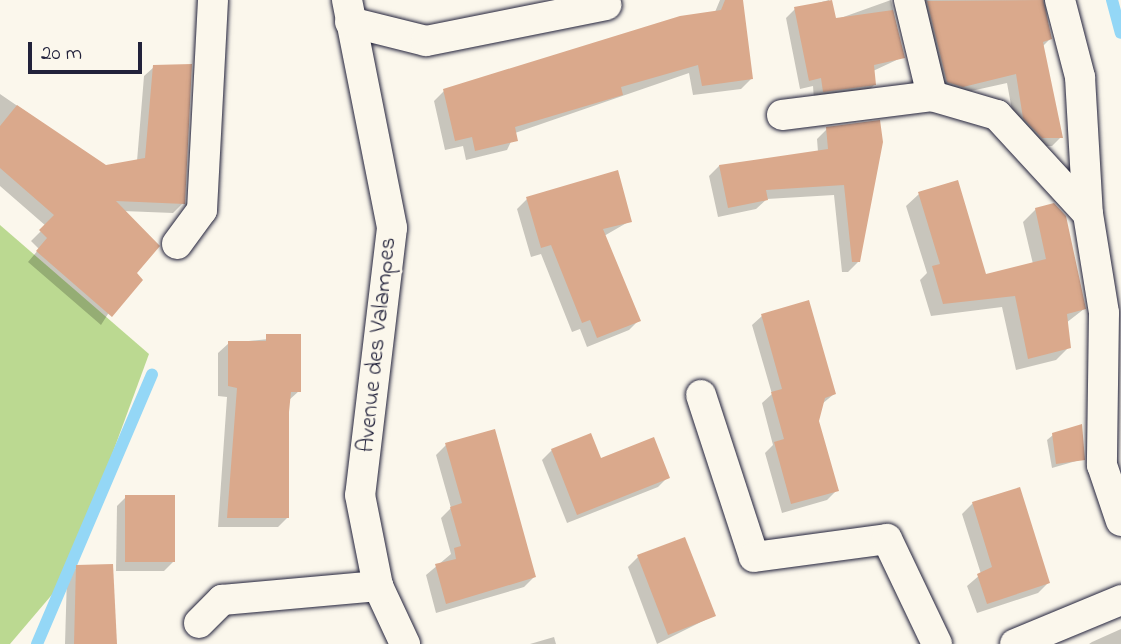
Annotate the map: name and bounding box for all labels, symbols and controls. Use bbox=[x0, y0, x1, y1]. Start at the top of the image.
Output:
scale bar bbox=[32, 28, 145, 72]
text: 20 m bbox=[41, 39, 82, 69]
street label: Avenue des Valampes bbox=[352, 236, 404, 454]

